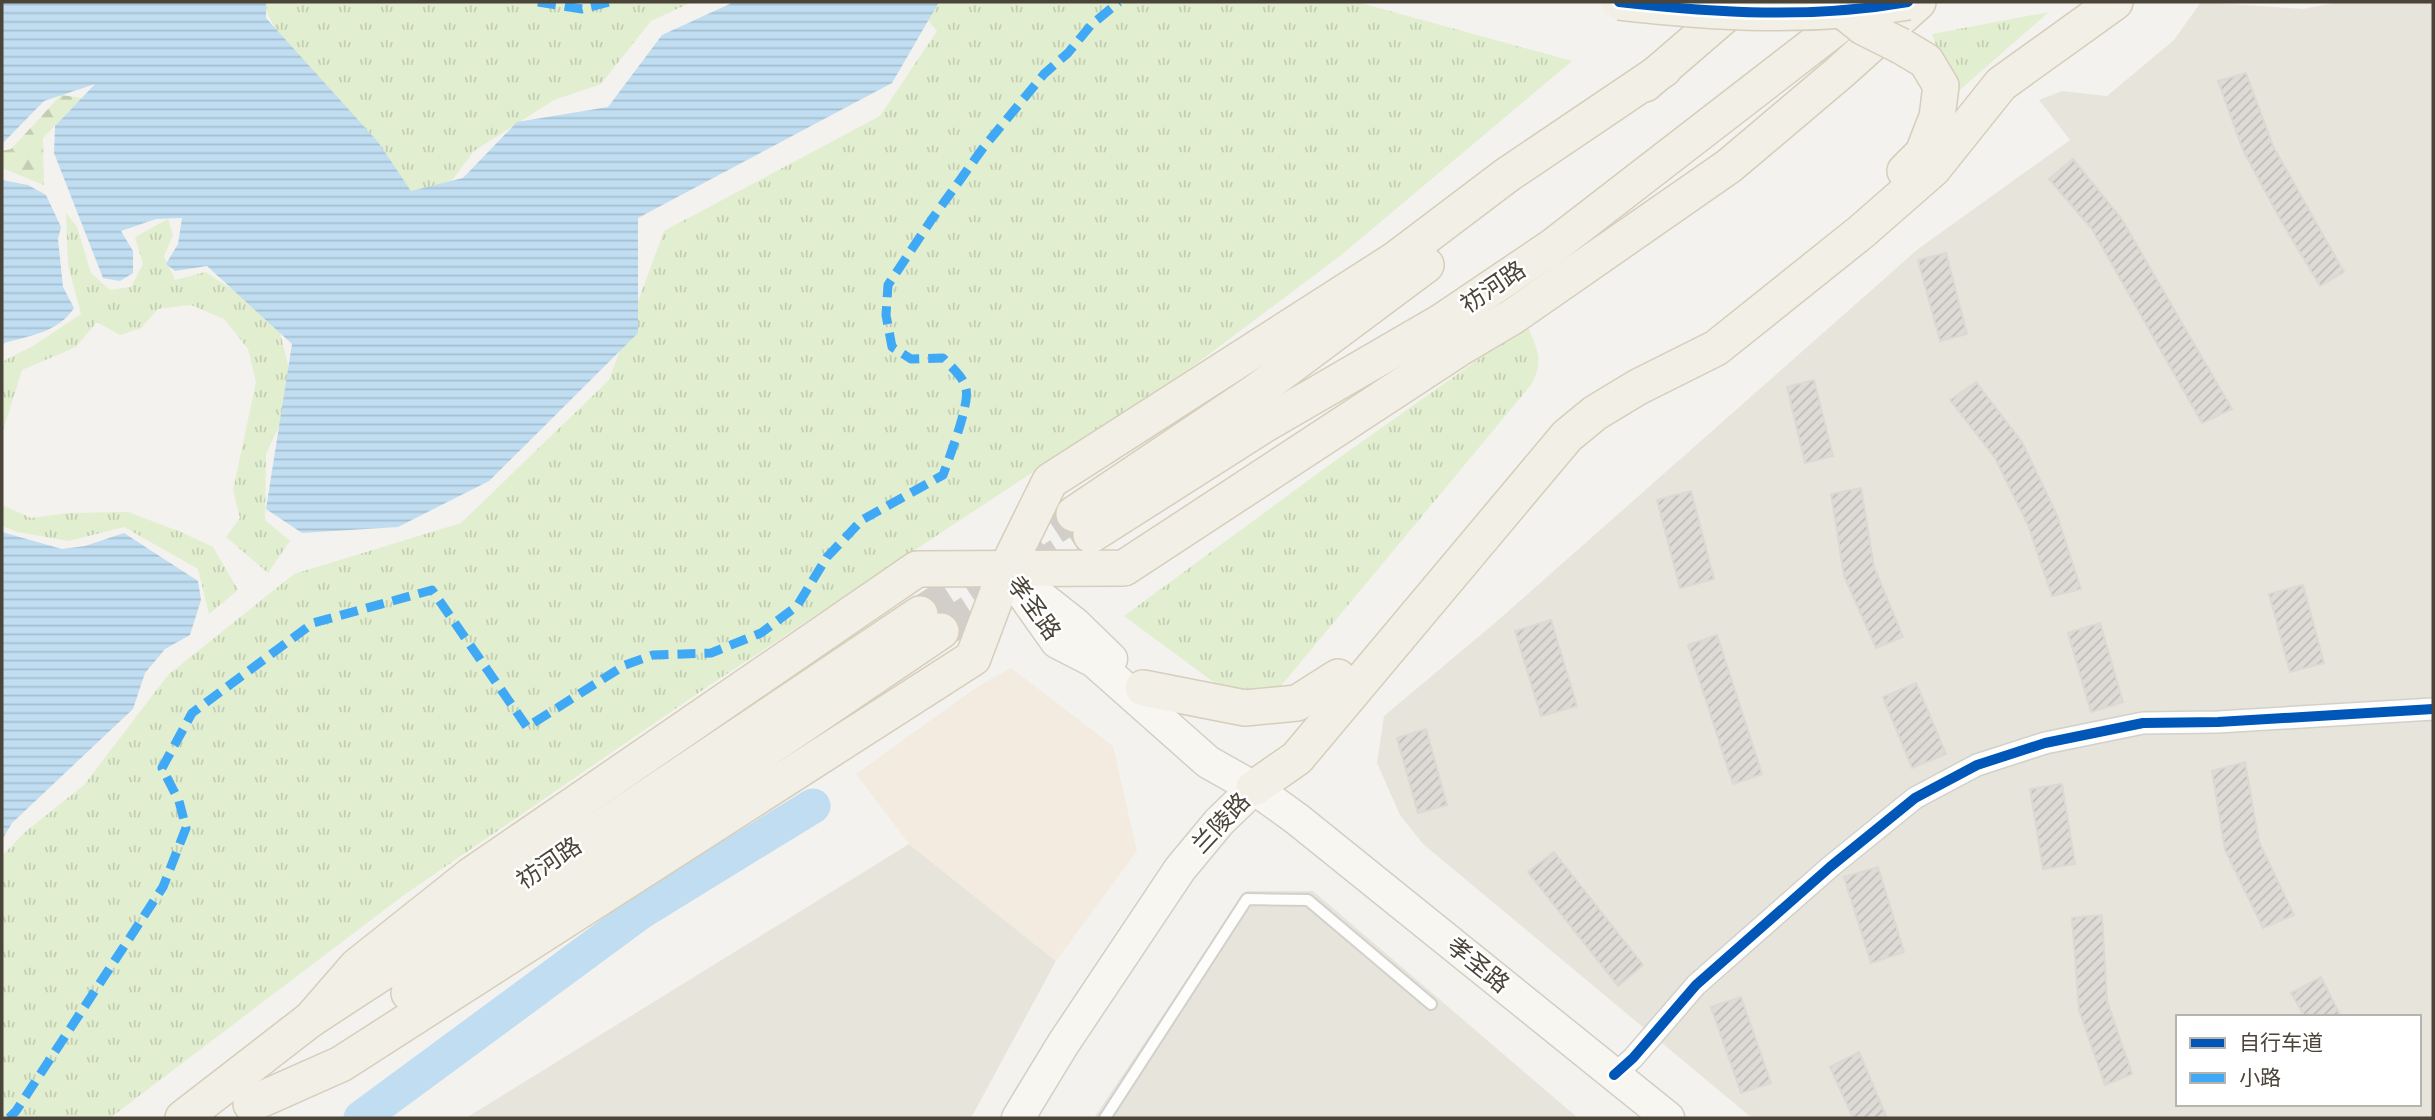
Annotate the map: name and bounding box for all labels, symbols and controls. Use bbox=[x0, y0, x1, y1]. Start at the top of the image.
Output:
street label: 祊河路 bbox=[1456, 256, 1530, 318]
street label: 孝圣路 bbox=[1002, 571, 1066, 645]
street label: 兰陵路 bbox=[1187, 788, 1255, 858]
street label: 祊河路 bbox=[512, 832, 586, 894]
street label: 孝圣路 bbox=[1442, 932, 1514, 998]
legend bbox=[2176, 1015, 2421, 1106]
text: 自行车道 bbox=[2239, 1032, 2323, 1054]
text: 小路 bbox=[2239, 1067, 2281, 1089]

